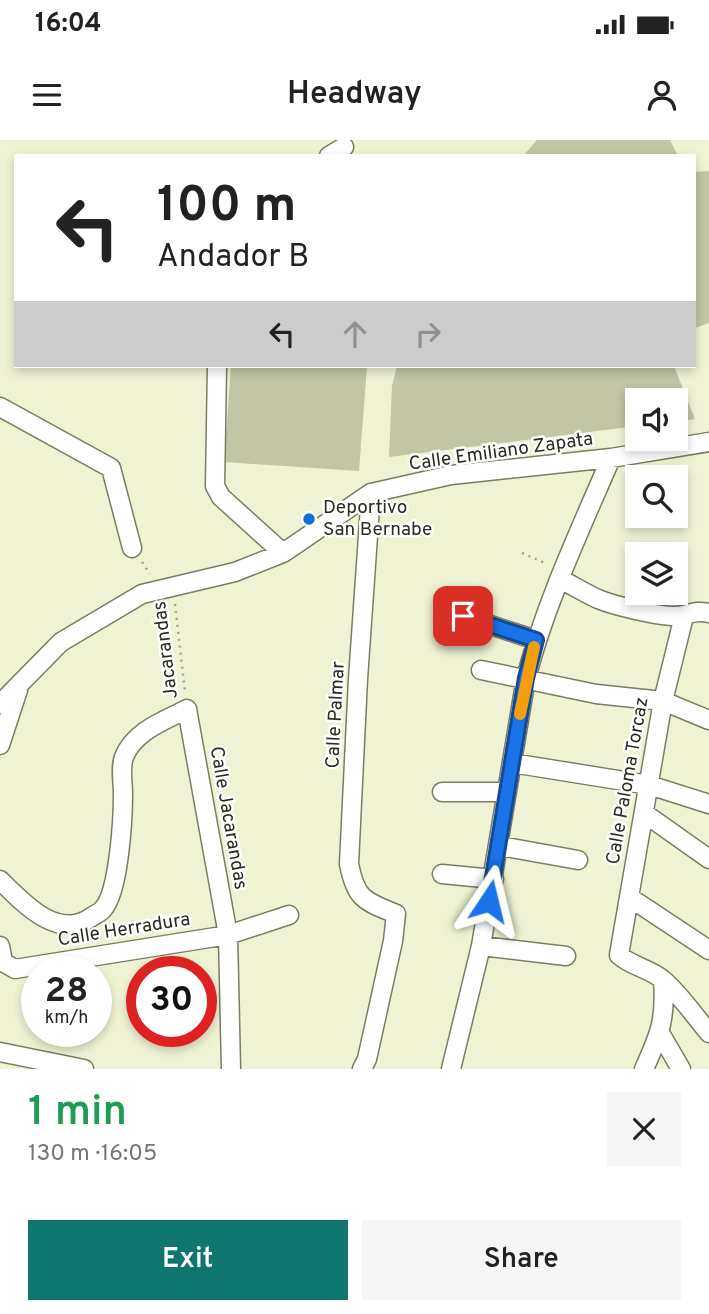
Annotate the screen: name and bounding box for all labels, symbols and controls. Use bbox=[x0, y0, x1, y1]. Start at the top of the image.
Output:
text: 16:04 bbox=[35, 8, 102, 41]
text: Headway bbox=[287, 75, 422, 115]
icon: menu bbox=[28, 76, 66, 114]
icon: person bbox=[643, 76, 681, 114]
text: 100 m bbox=[157, 177, 296, 239]
icon: left bbox=[42, 182, 133, 273]
text: Andador B bbox=[157, 238, 309, 278]
icon: left bbox=[263, 315, 301, 353]
icon: ahead bbox=[336, 315, 374, 353]
icon: right bbox=[409, 315, 447, 353]
map controls bbox=[625, 388, 688, 605]
button: sound bbox=[625, 388, 688, 451]
street label: Calle Emiliano Zapata bbox=[407, 427, 595, 477]
button: search bbox=[625, 465, 688, 528]
place label: Deportivo San Bernabe bbox=[323, 496, 432, 542]
marker: Deportivo San Bernabe bbox=[301, 511, 317, 527]
button: layers bbox=[625, 542, 688, 605]
pin bbox=[433, 586, 493, 646]
icon: arrive bbox=[444, 597, 482, 635]
street label: Jacarandas bbox=[148, 600, 184, 700]
street label: Calle Palmar bbox=[321, 660, 351, 769]
street label: Calle Paloma Torcaz bbox=[601, 695, 655, 867]
street label: Calle Jacarandas bbox=[204, 745, 252, 891]
position arrow bbox=[452, 864, 526, 938]
street label: Calle Herradura bbox=[56, 908, 192, 952]
speed limit sign: 30 bbox=[126, 956, 217, 1047]
text: 28 bbox=[45, 970, 88, 1014]
text: km/h bbox=[45, 1007, 88, 1030]
text: 1 min bbox=[28, 1087, 127, 1140]
button: close bbox=[607, 1092, 681, 1166]
text: 130 m · 16:05 bbox=[28, 1140, 157, 1169]
button: Exit bbox=[28, 1220, 348, 1300]
button: Share bbox=[362, 1220, 681, 1300]

